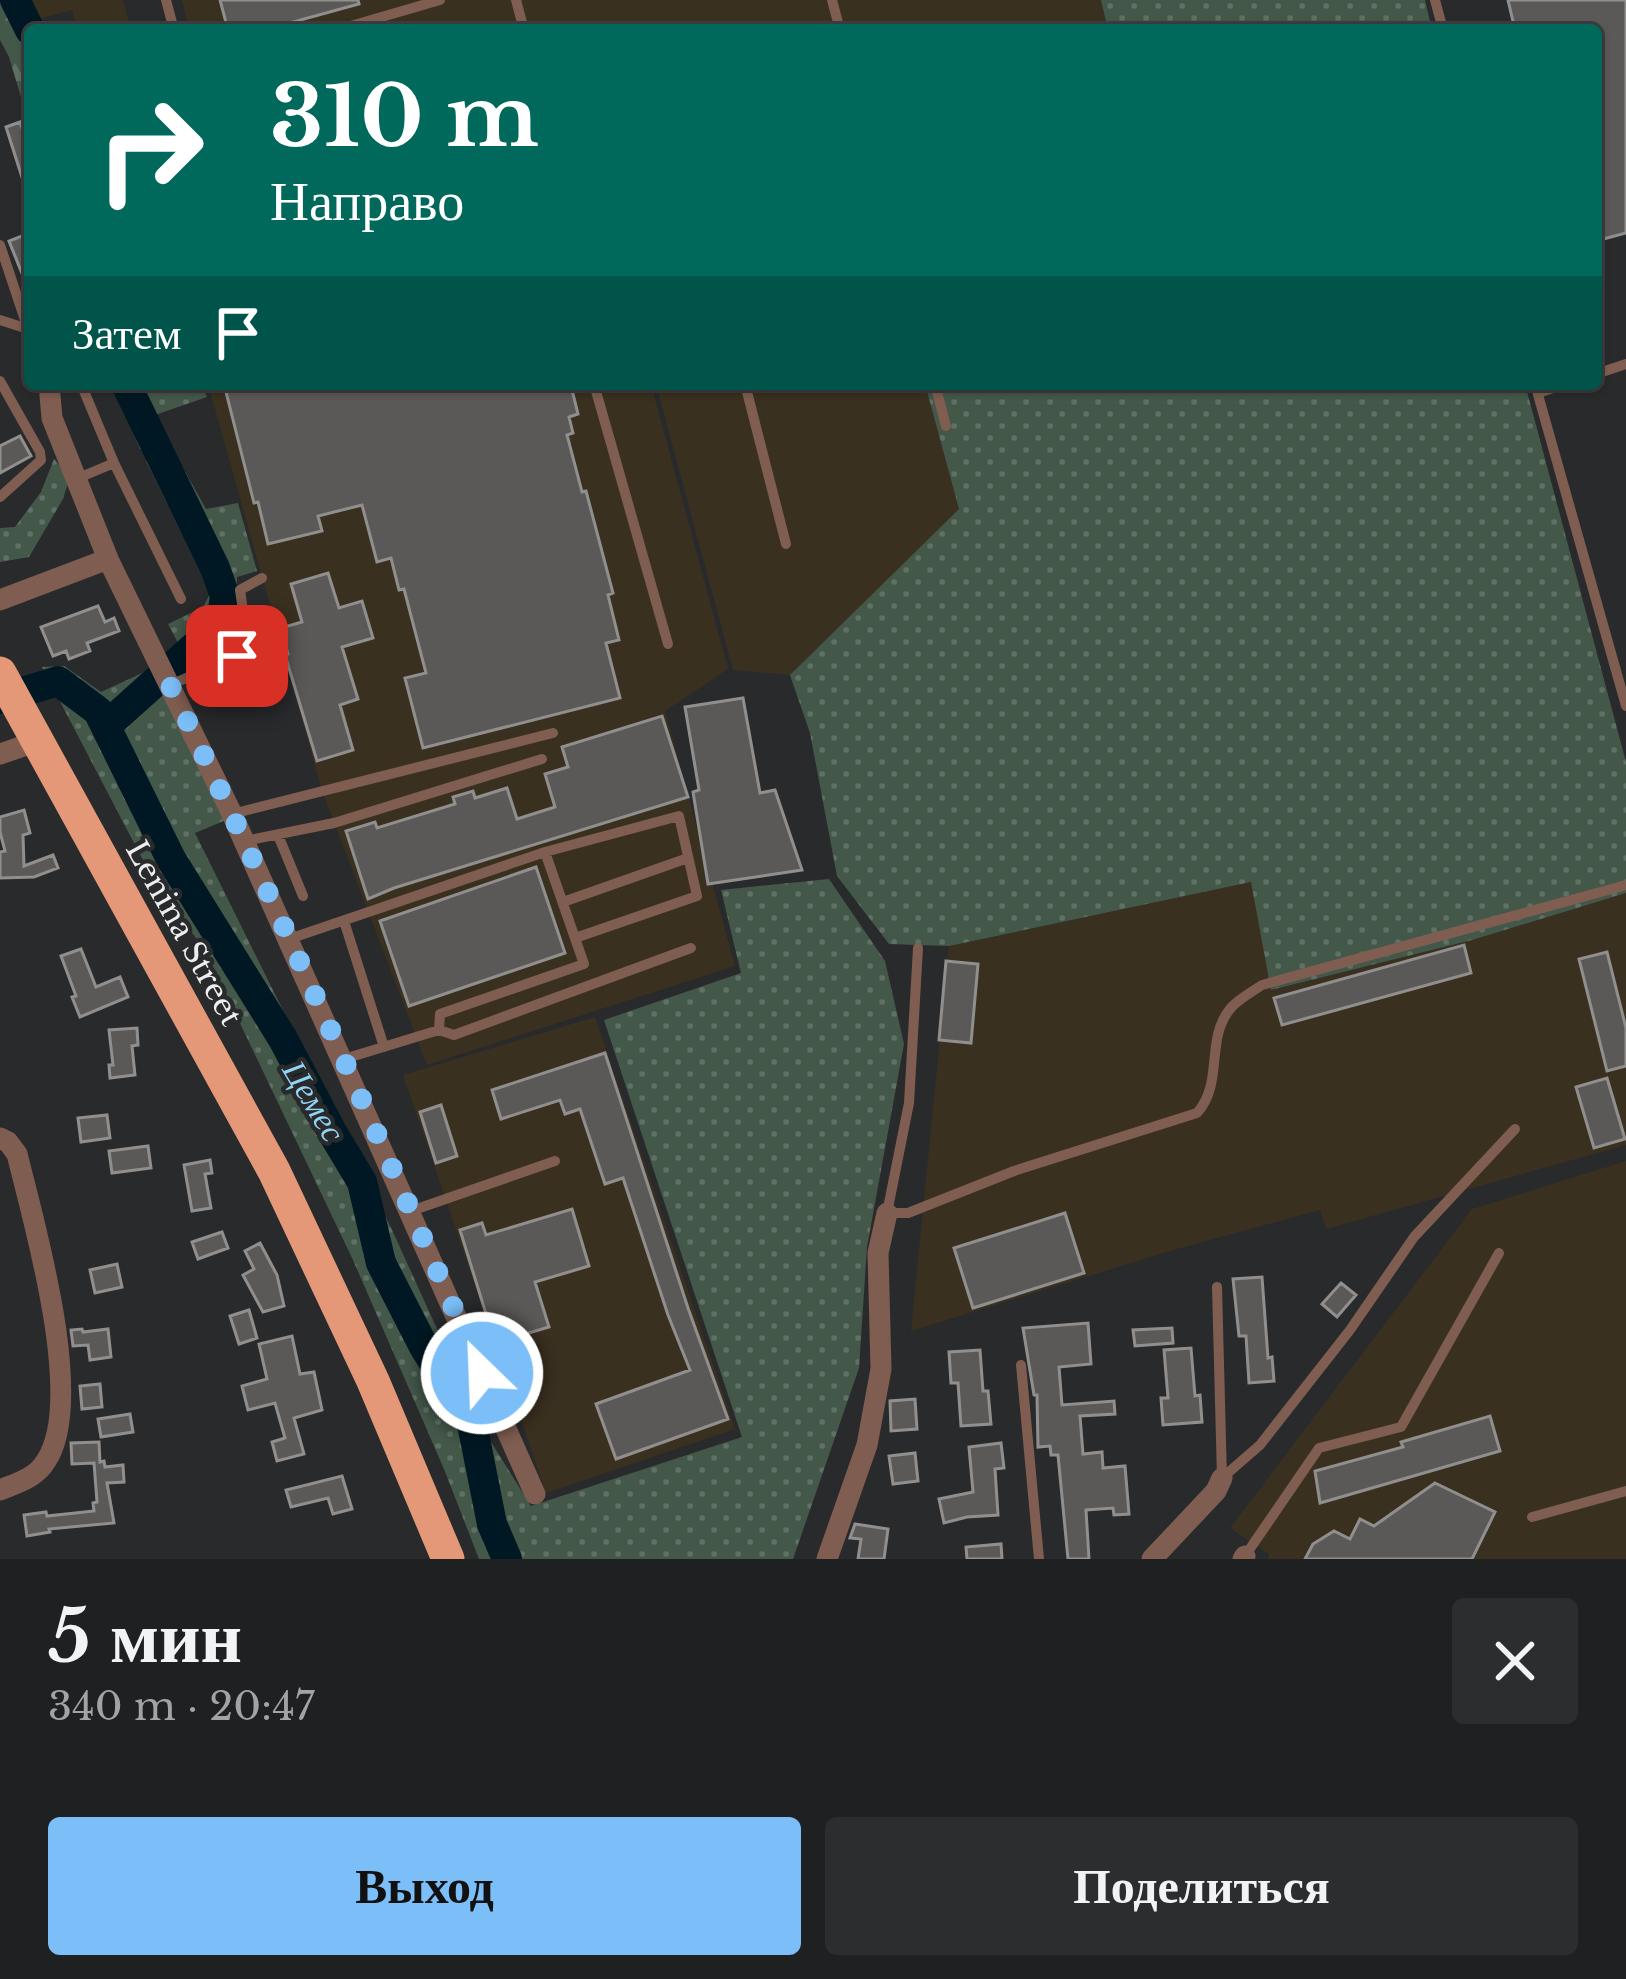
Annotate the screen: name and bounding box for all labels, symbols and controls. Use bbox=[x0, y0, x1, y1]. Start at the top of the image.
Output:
text: 310 m bbox=[270, 65, 539, 169]
icon: right bbox=[72, 72, 228, 228]
text: Направо bbox=[270, 168, 464, 235]
icon: arrive bbox=[205, 300, 271, 366]
text: Затем bbox=[72, 305, 181, 361]
pin bbox=[186, 605, 288, 707]
icon: arrive bbox=[204, 623, 270, 689]
street label: Lenina Street bbox=[118, 834, 250, 1033]
water label: Цемес bbox=[273, 1052, 354, 1149]
position arrow bbox=[419, 1310, 545, 1436]
text: 5 мин bbox=[48, 1592, 242, 1681]
button: close bbox=[1452, 1598, 1578, 1724]
text: 340 m · 20:47 bbox=[48, 1682, 315, 1731]
button: Выход bbox=[48, 1817, 801, 1955]
button: Поделиться bbox=[825, 1817, 1578, 1955]

